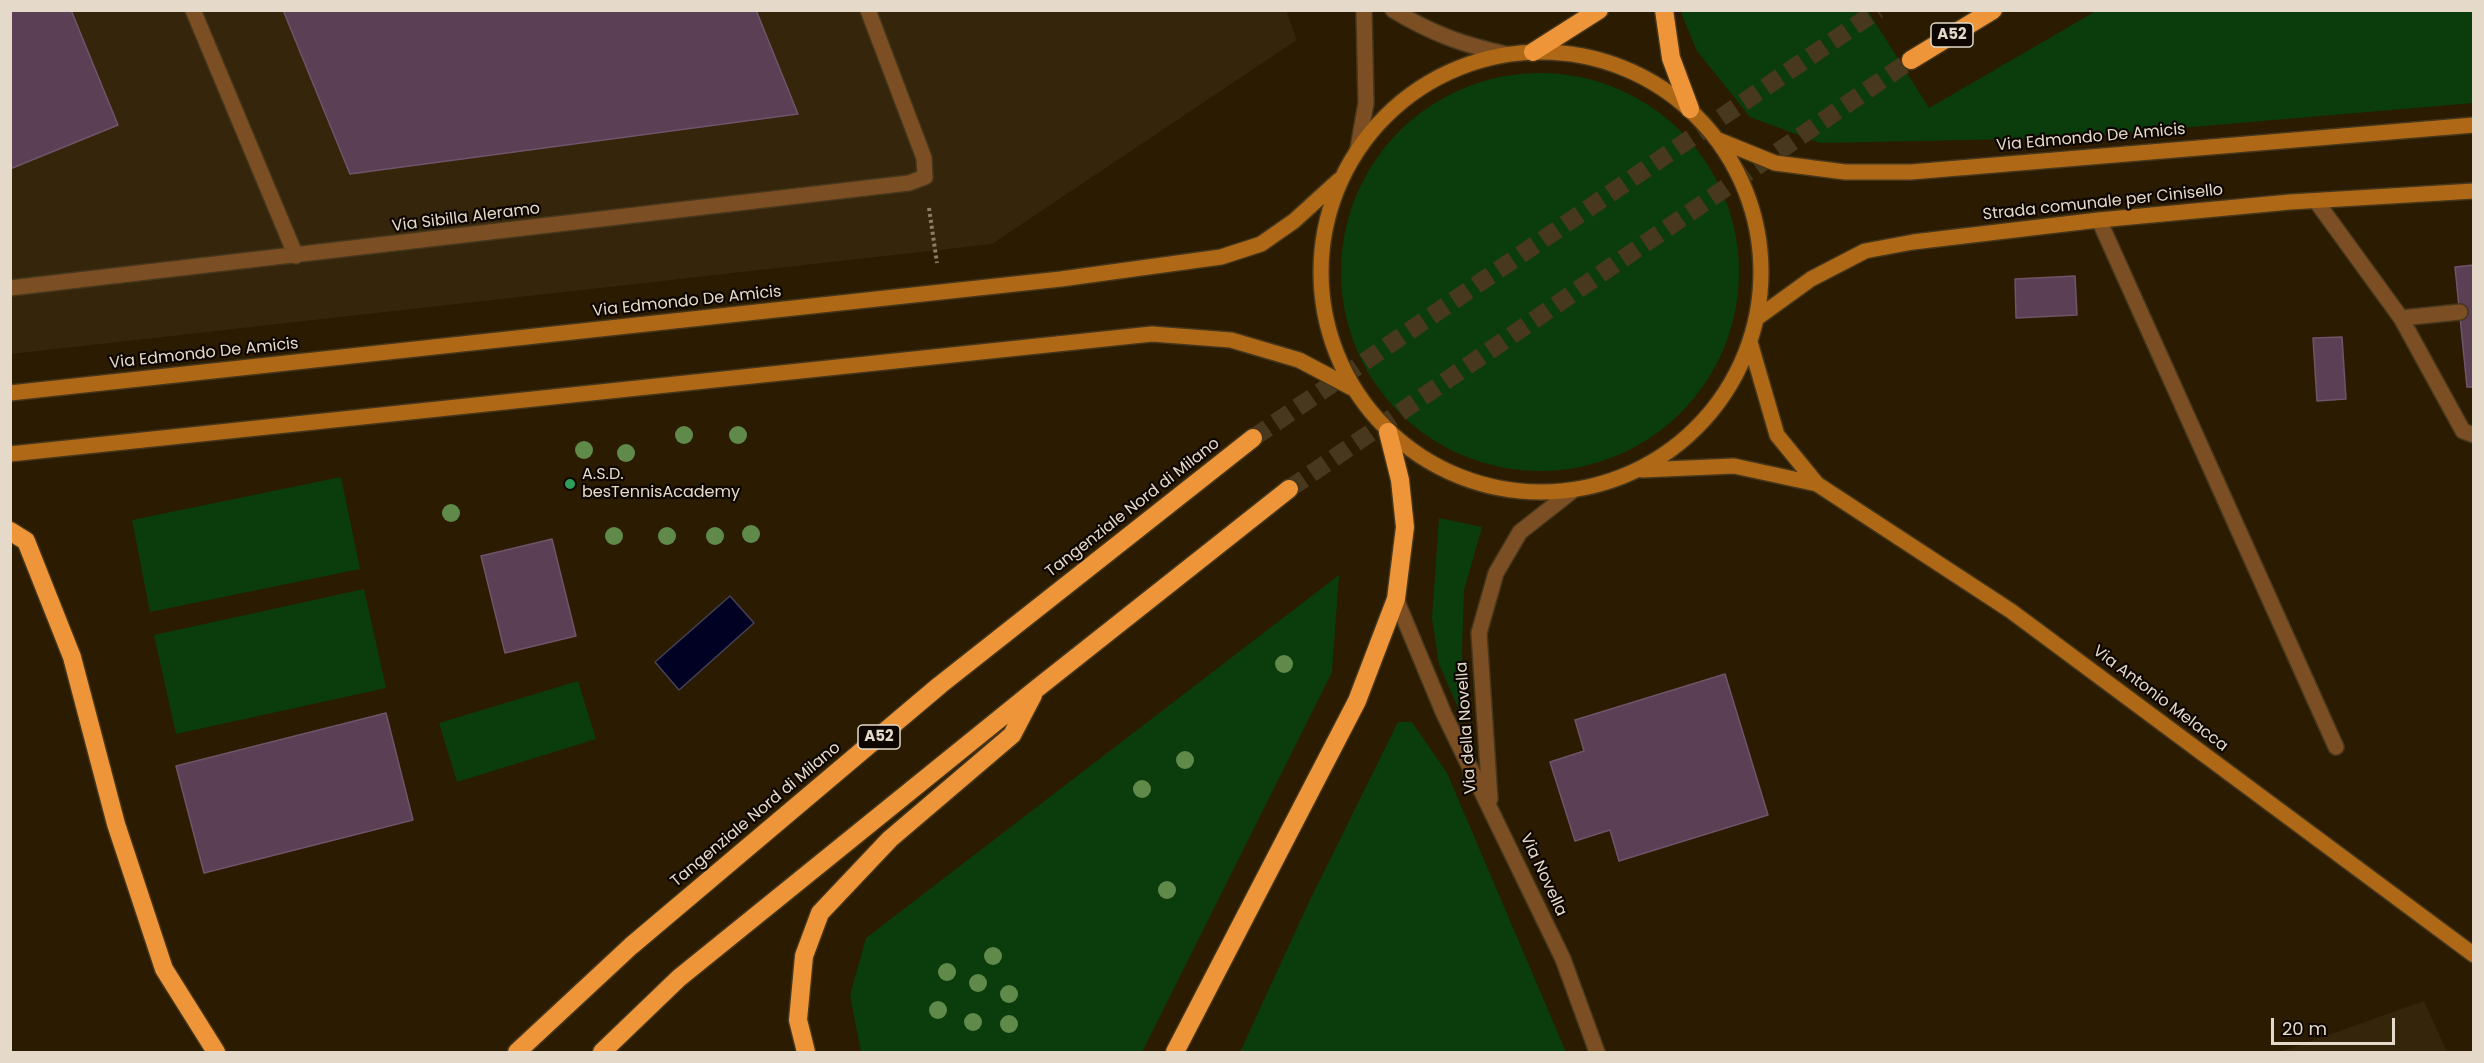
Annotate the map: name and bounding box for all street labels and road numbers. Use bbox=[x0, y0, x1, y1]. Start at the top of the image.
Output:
road number: A52 bbox=[1931, 23, 1973, 47]
street label: Via Edmondo De Amicis bbox=[1996, 120, 2186, 156]
street label: Strada comunale per Cinisello bbox=[1982, 181, 2224, 225]
street label: Via Sibilla Aleramo bbox=[391, 199, 541, 237]
street label: Via Edmondo De Amicis bbox=[592, 283, 782, 321]
street label: Via Edmondo De Amicis bbox=[109, 335, 299, 373]
street label: Tangenziale Nord di Milano bbox=[1042, 434, 1224, 582]
street label: Via Antonio Melacca bbox=[2089, 642, 2231, 756]
street label: Via della Novella bbox=[1453, 661, 1481, 795]
road number: A52 bbox=[858, 725, 900, 749]
street label: Tangenziale Nord di Milano bbox=[667, 738, 845, 892]
street label: Via Novella bbox=[1516, 831, 1570, 919]

